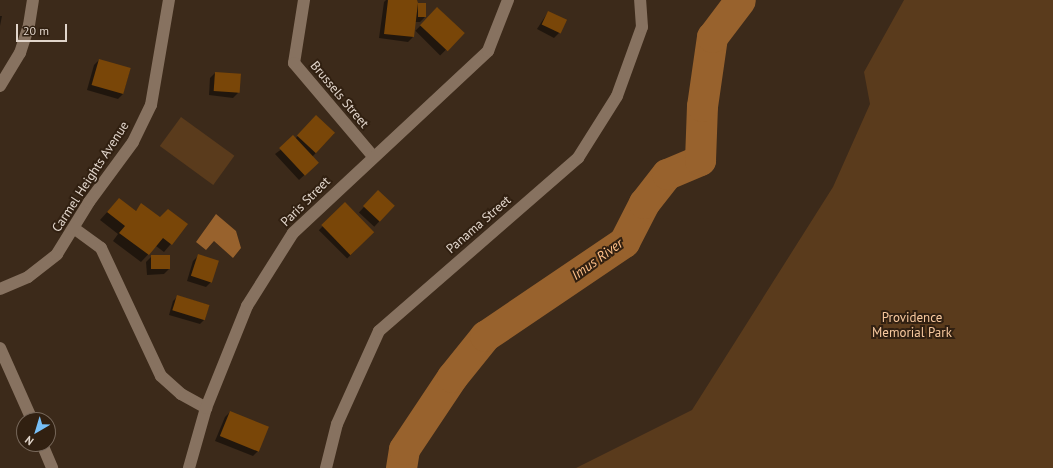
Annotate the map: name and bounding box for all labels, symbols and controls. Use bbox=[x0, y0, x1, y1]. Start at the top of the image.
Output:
scale bar bbox=[18, 16, 69, 42]
text: 20 m bbox=[23, 23, 49, 38]
street label: Brussels Street bbox=[307, 58, 371, 132]
street label: Carmel Heights Avenue bbox=[49, 119, 133, 235]
street label: Paris Street bbox=[278, 174, 334, 230]
street label: Panama Street bbox=[444, 193, 514, 257]
water label: Imus River bbox=[568, 235, 626, 283]
park label: Providence Memorial Park bbox=[872, 311, 952, 342]
north arrow bbox=[16, 412, 56, 452]
text: N bbox=[22, 433, 36, 448]

